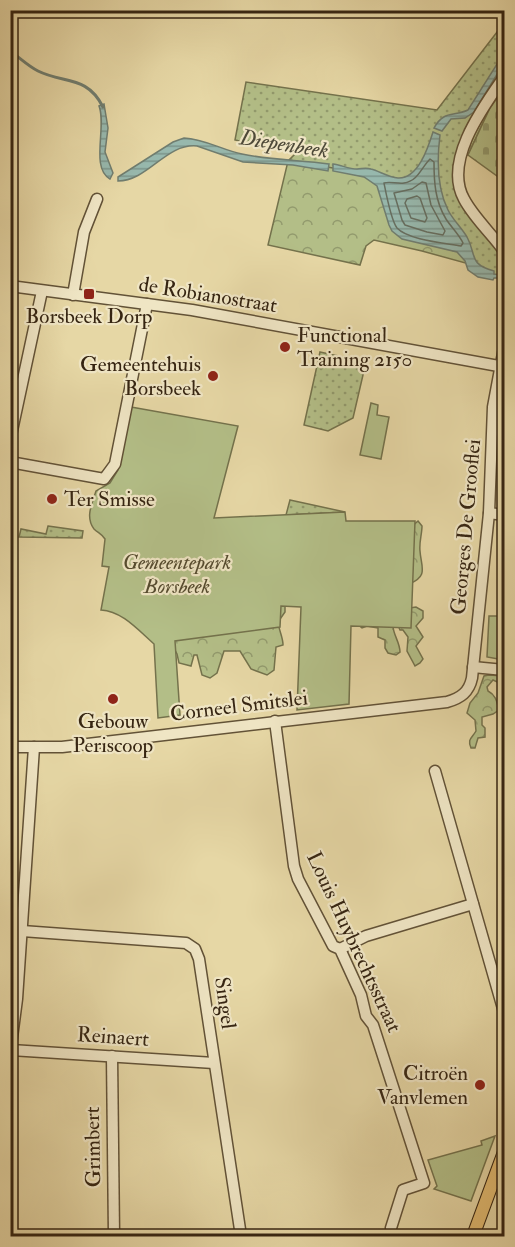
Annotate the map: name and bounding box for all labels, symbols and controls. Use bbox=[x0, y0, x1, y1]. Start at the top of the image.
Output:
water label: Diepenbeek bbox=[237, 123, 330, 165]
street label: de Robianostraat bbox=[137, 271, 279, 319]
marker: Borsbeek Dorp bbox=[82, 287, 96, 301]
place label: Borsbeek Dorp bbox=[26, 303, 152, 330]
place label: Functional Training 2150 bbox=[297, 322, 412, 373]
marker: Functional Training 2150 bbox=[278, 340, 292, 354]
place label: Gemeentehuis Borsbeek bbox=[80, 351, 201, 402]
marker: Gemeentehuis Borsbeek bbox=[206, 369, 220, 383]
street label: Georges De Grooflei bbox=[445, 438, 487, 616]
place label: Ter Smisse bbox=[64, 486, 155, 513]
marker: Ter Smisse bbox=[45, 492, 59, 506]
park label: Gemeentepark Borsbeek bbox=[123, 549, 231, 600]
street label: Corneel Smitslei bbox=[169, 684, 310, 728]
marker: Gebouw Periscoop bbox=[106, 692, 120, 706]
place label: Gebouw Periscoop bbox=[73, 708, 153, 759]
street label: Louis Huybrechtsstraat bbox=[300, 847, 408, 1037]
street label: Singel bbox=[208, 975, 242, 1031]
street label: Reinaert bbox=[76, 1021, 150, 1053]
place label: Citroën Vanvlemen bbox=[377, 1060, 468, 1111]
marker: Citroën Vanvlemen bbox=[473, 1078, 487, 1092]
street label: Grimbert bbox=[79, 1106, 107, 1188]

